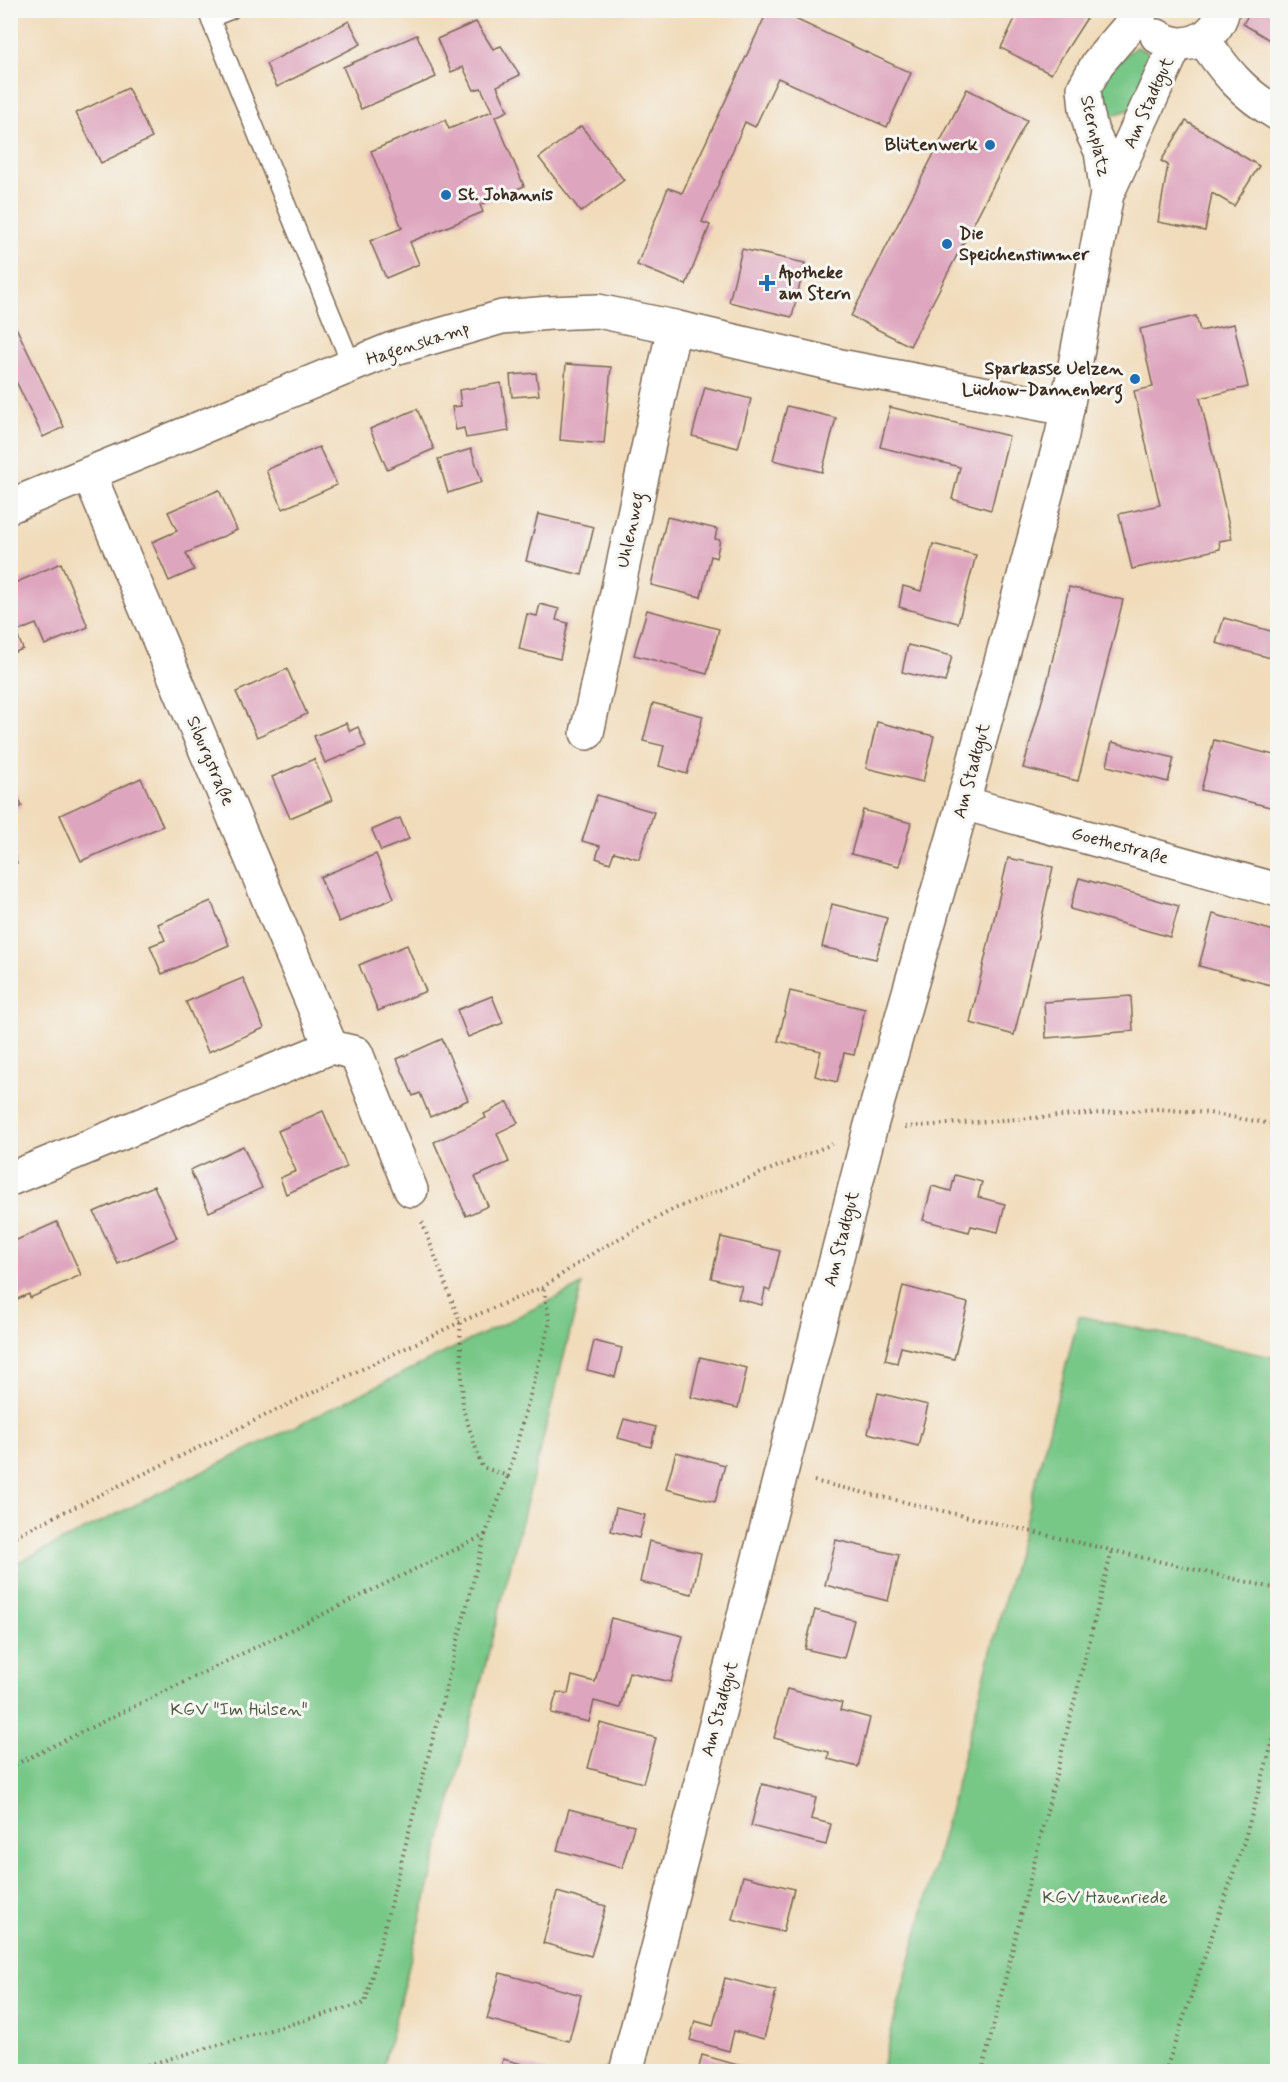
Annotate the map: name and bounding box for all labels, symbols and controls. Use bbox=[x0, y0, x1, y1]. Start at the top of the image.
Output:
street label: Am Stadtgut bbox=[1118, 53, 1181, 153]
street label: Sternplatz bbox=[1074, 93, 1116, 179]
place label: Blütenwerk bbox=[885, 133, 979, 157]
marker: Blütenwerk bbox=[983, 138, 997, 152]
place label: St. Johannis bbox=[458, 183, 553, 207]
marker: St. Johannis bbox=[439, 188, 453, 202]
place label: Die Speichenstimmer bbox=[959, 222, 1090, 267]
marker: Die Speichenstimmer bbox=[940, 237, 954, 251]
place label: Apotheke am Stern bbox=[779, 261, 851, 306]
marker: Apotheke am Stern bbox=[760, 276, 774, 290]
street label: Hagenskamp bbox=[363, 316, 473, 374]
place label: Sparkasse Uelzen Lüchow-Dannenberg bbox=[962, 357, 1124, 404]
marker: Sparkasse Uelzen Lüchow-Dannenberg bbox=[1128, 372, 1142, 386]
street label: Uhlenweg bbox=[611, 490, 653, 571]
street label: Siburgstraße bbox=[180, 712, 240, 810]
street label: Am Stadtgut bbox=[948, 720, 997, 822]
street label: Goethestraße bbox=[1069, 822, 1171, 871]
street label: Am Stadtgut bbox=[819, 1188, 867, 1290]
street label: Am Stadtgut bbox=[696, 1658, 745, 1760]
park label: KGV "Im Hülsen" bbox=[170, 1698, 308, 1722]
park label: KGV Hauenriede bbox=[1042, 1886, 1168, 1910]

